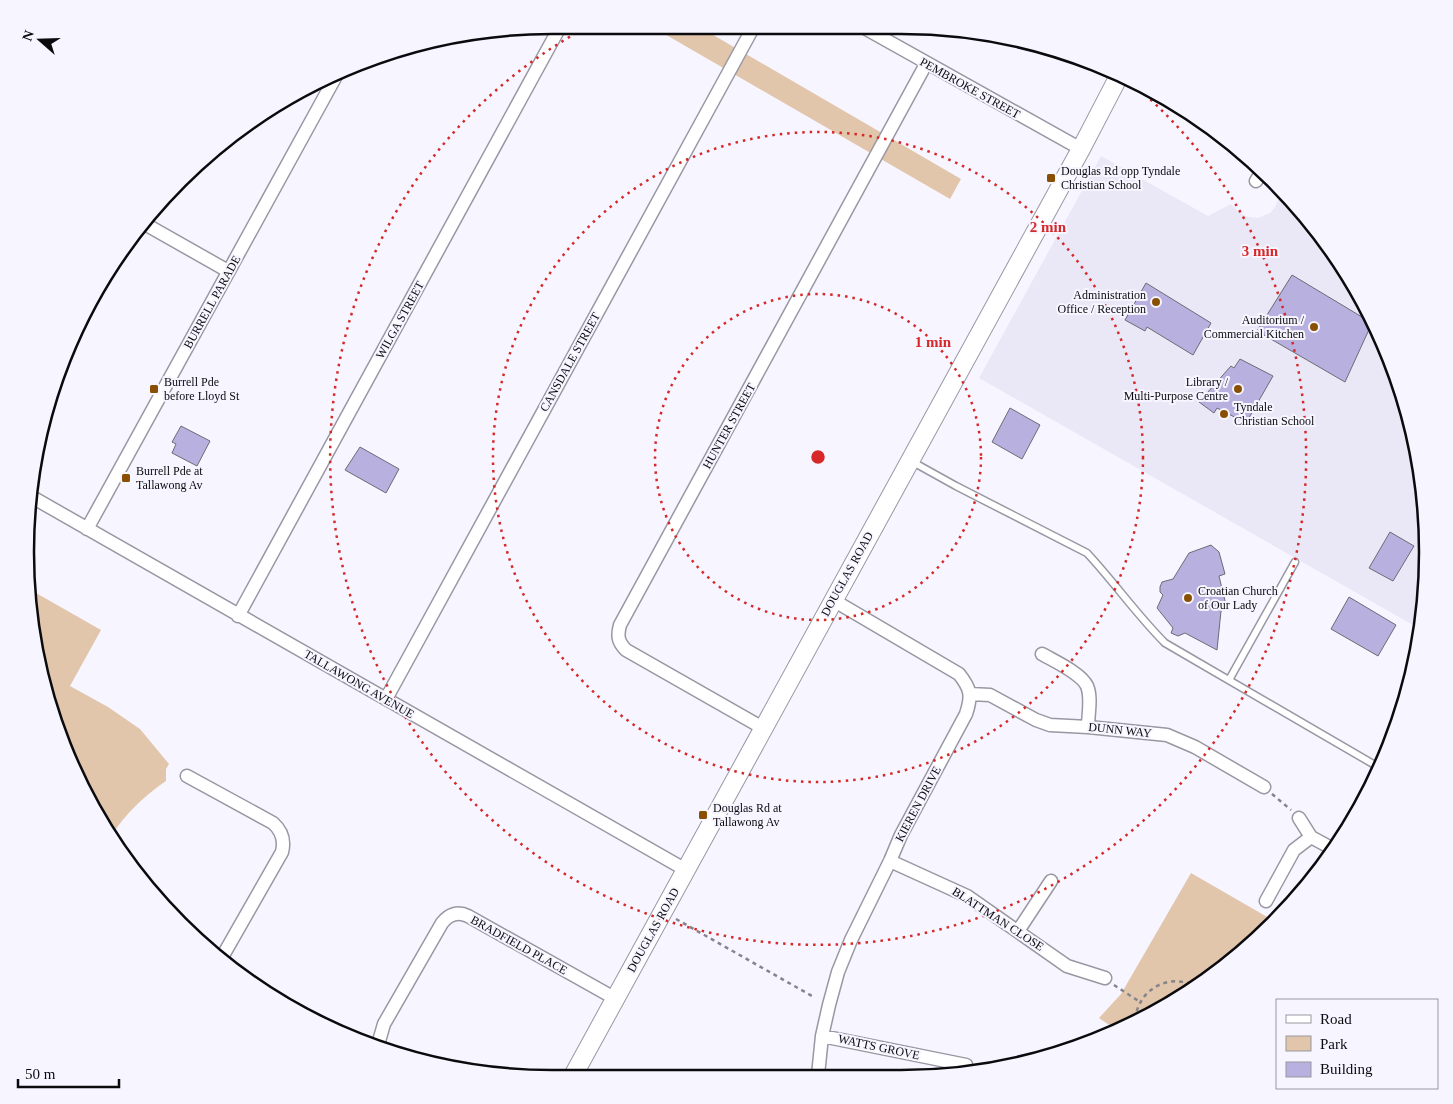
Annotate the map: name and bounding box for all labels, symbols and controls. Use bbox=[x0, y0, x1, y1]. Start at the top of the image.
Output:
north arrow bbox=[15, 15, 65, 65]
text: N bbox=[19, 28, 37, 43]
street label: PEMBROKE STREET bbox=[917, 55, 1023, 122]
place label: Douglas Rd opp Tyndale Christian School bbox=[1061, 164, 1180, 192]
marker: Douglas Rd opp Tyndale Christian School bbox=[1045, 172, 1057, 184]
text: 2 min bbox=[1030, 219, 1067, 235]
text: 3 min bbox=[1242, 243, 1279, 259]
street label: BURRELL PARADE bbox=[181, 253, 243, 351]
street label: WILGA STREET bbox=[373, 278, 427, 361]
place label: Administration Office / Reception bbox=[1058, 288, 1146, 316]
marker: Administration Office / Reception bbox=[1150, 296, 1162, 308]
street label: CANSDALE STREET bbox=[537, 309, 603, 414]
place label: Auditorium / Commercial Kitchen bbox=[1204, 313, 1305, 341]
marker: Auditorium / Commercial Kitchen bbox=[1308, 321, 1320, 333]
text: 1 min bbox=[915, 334, 952, 350]
place label: Burrell Pde before Lloyd St bbox=[164, 375, 240, 403]
place label: Library / Multi-Purpose Centre bbox=[1124, 375, 1229, 403]
street label: HUNTER STREET bbox=[700, 380, 759, 471]
marker: Burrell Pde before Lloyd St bbox=[148, 383, 160, 395]
marker: Library / Multi-Purpose Centre bbox=[1232, 383, 1244, 395]
place label: Tyndale Christian School bbox=[1234, 400, 1315, 428]
marker: Tyndale Christian School bbox=[1218, 408, 1230, 420]
centre of rings bbox=[809, 448, 827, 466]
place label: Burrell Pde at Tallawong Av bbox=[136, 464, 203, 492]
marker: Burrell Pde at Tallawong Av bbox=[120, 472, 132, 484]
street label: DOUGLAS ROAD bbox=[818, 529, 876, 619]
place label: Croatian Church of Our Lady bbox=[1198, 584, 1278, 612]
marker: Croatian Church of Our Lady bbox=[1182, 592, 1194, 604]
street label: TALLAWONG AVENUE bbox=[301, 647, 417, 721]
street label: DUNN WAY bbox=[1088, 720, 1153, 740]
street label: KIEREN DRIVE bbox=[892, 764, 944, 844]
place label: Douglas Rd at Tallawong Av bbox=[713, 801, 782, 829]
marker: Douglas Rd at Tallawong Av bbox=[697, 809, 709, 821]
street label: BLATTMAN CLOSE bbox=[950, 884, 1046, 954]
street label: DOUGLAS ROAD bbox=[624, 885, 682, 975]
street label: BRADFIELD PLACE bbox=[468, 913, 570, 977]
legend bbox=[1276, 999, 1438, 1089]
text: Road bbox=[1320, 1011, 1352, 1027]
street label: WATTS GROVE bbox=[837, 1032, 921, 1062]
text: Park bbox=[1320, 1036, 1348, 1052]
scale bar bbox=[18, 1056, 119, 1088]
text: Building bbox=[1320, 1061, 1373, 1077]
text: 50 m bbox=[25, 1066, 56, 1082]

